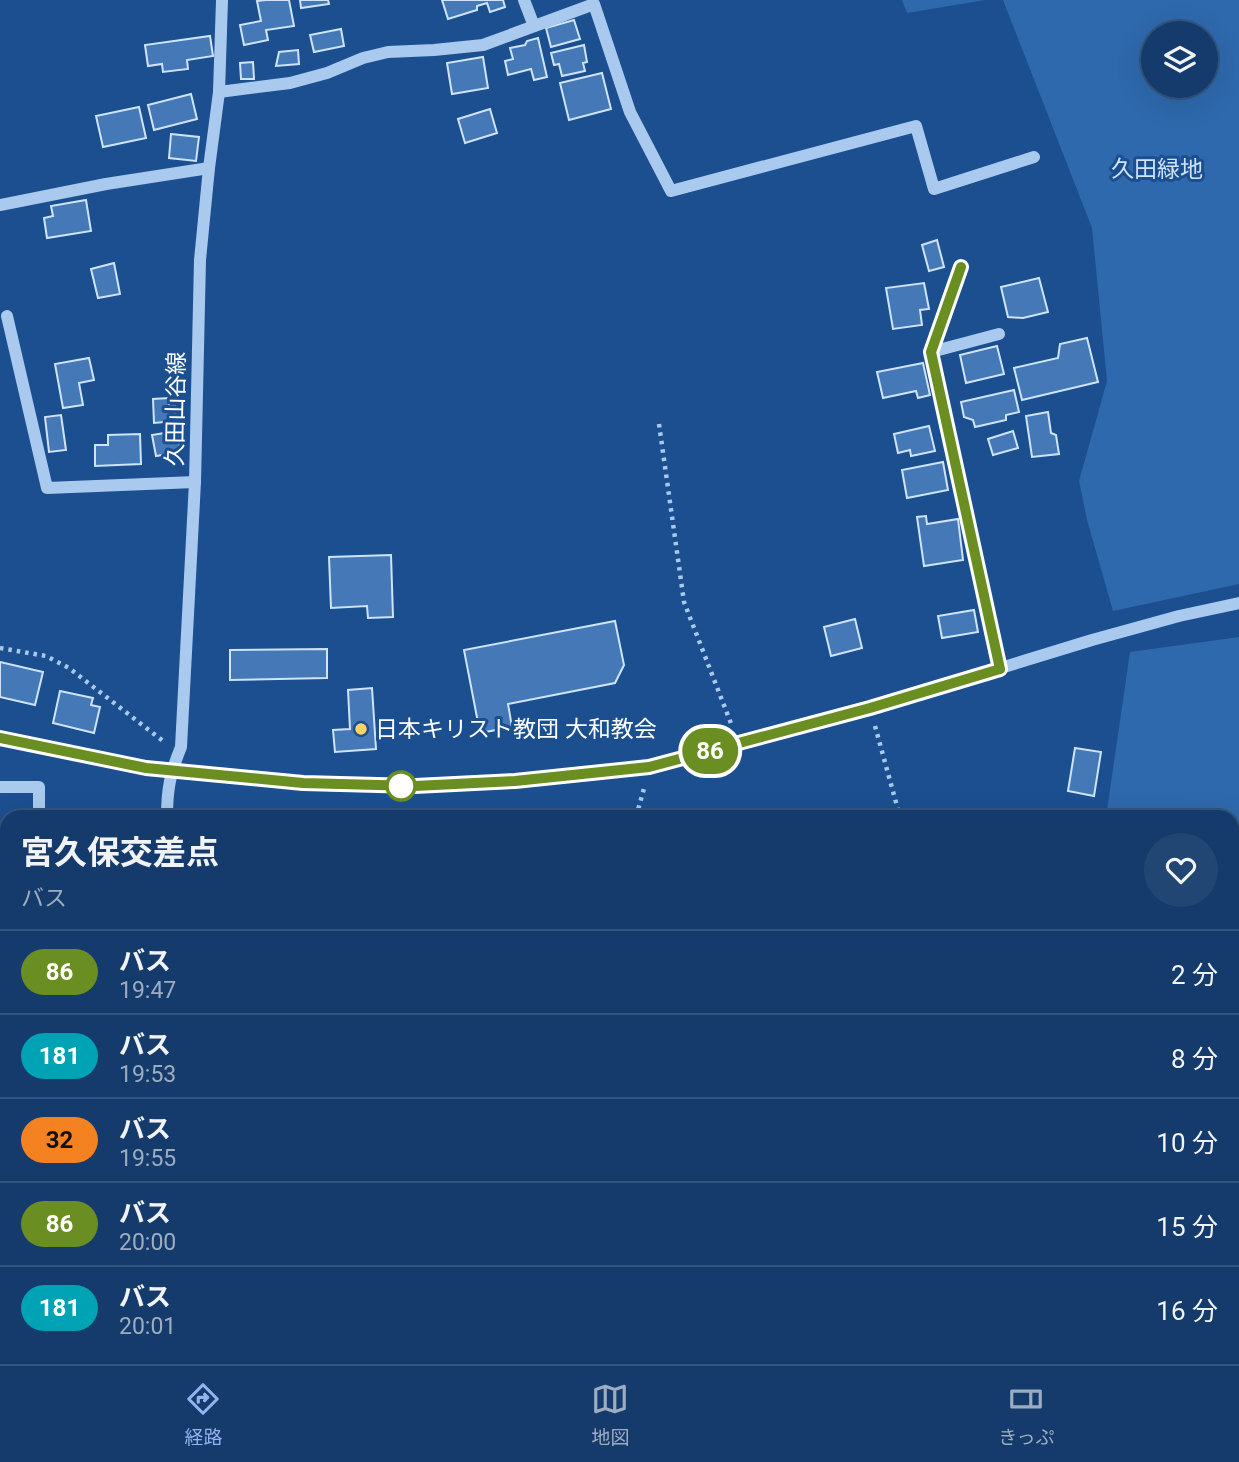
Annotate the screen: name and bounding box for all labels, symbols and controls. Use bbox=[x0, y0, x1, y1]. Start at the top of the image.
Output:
map controls bbox=[1141, 21, 1218, 98]
button: layers bbox=[1141, 21, 1218, 98]
park label: 久田緑地 bbox=[1111, 156, 1203, 183]
street label: 久田山谷線 bbox=[161, 351, 191, 467]
place label: 日本キリスト教団 大和教会 bbox=[375, 716, 657, 743]
marker: 日本キリスト教団 大和教会 bbox=[353, 721, 369, 737]
line badge: 86 bbox=[678, 728, 742, 774]
text: 86 bbox=[696, 737, 724, 765]
unlabelled marker bbox=[386, 771, 416, 801]
text: 宮久保交差点 bbox=[21, 833, 219, 872]
button: heart bbox=[1144, 833, 1218, 907]
text: バス bbox=[21, 885, 67, 912]
text: バス bbox=[119, 946, 171, 976]
text: 86 bbox=[46, 958, 73, 986]
text: 2 分 bbox=[1171, 960, 1218, 990]
text: 19:47 bbox=[119, 977, 176, 1004]
text: バス bbox=[119, 1030, 171, 1060]
text: 181 bbox=[39, 1042, 80, 1070]
text: 8 分 bbox=[1171, 1044, 1218, 1074]
text: 19:53 bbox=[119, 1061, 176, 1088]
text: バス bbox=[119, 1114, 171, 1144]
text: 32 bbox=[46, 1126, 73, 1154]
text: 10 分 bbox=[1156, 1128, 1218, 1158]
text: 19:55 bbox=[119, 1145, 176, 1172]
text: バス bbox=[119, 1198, 171, 1228]
text: 86 bbox=[46, 1210, 73, 1238]
text: 15 分 bbox=[1156, 1212, 1218, 1242]
text: 20:00 bbox=[119, 1229, 176, 1256]
text: バス bbox=[119, 1282, 171, 1312]
text: 181 bbox=[39, 1294, 80, 1322]
text: 16 分 bbox=[1156, 1296, 1218, 1326]
text: 20:01 bbox=[119, 1313, 176, 1340]
tab: 経路 bbox=[184, 1380, 222, 1449]
tab: 地図 bbox=[591, 1380, 629, 1449]
tab: きっぷ bbox=[998, 1380, 1055, 1449]

